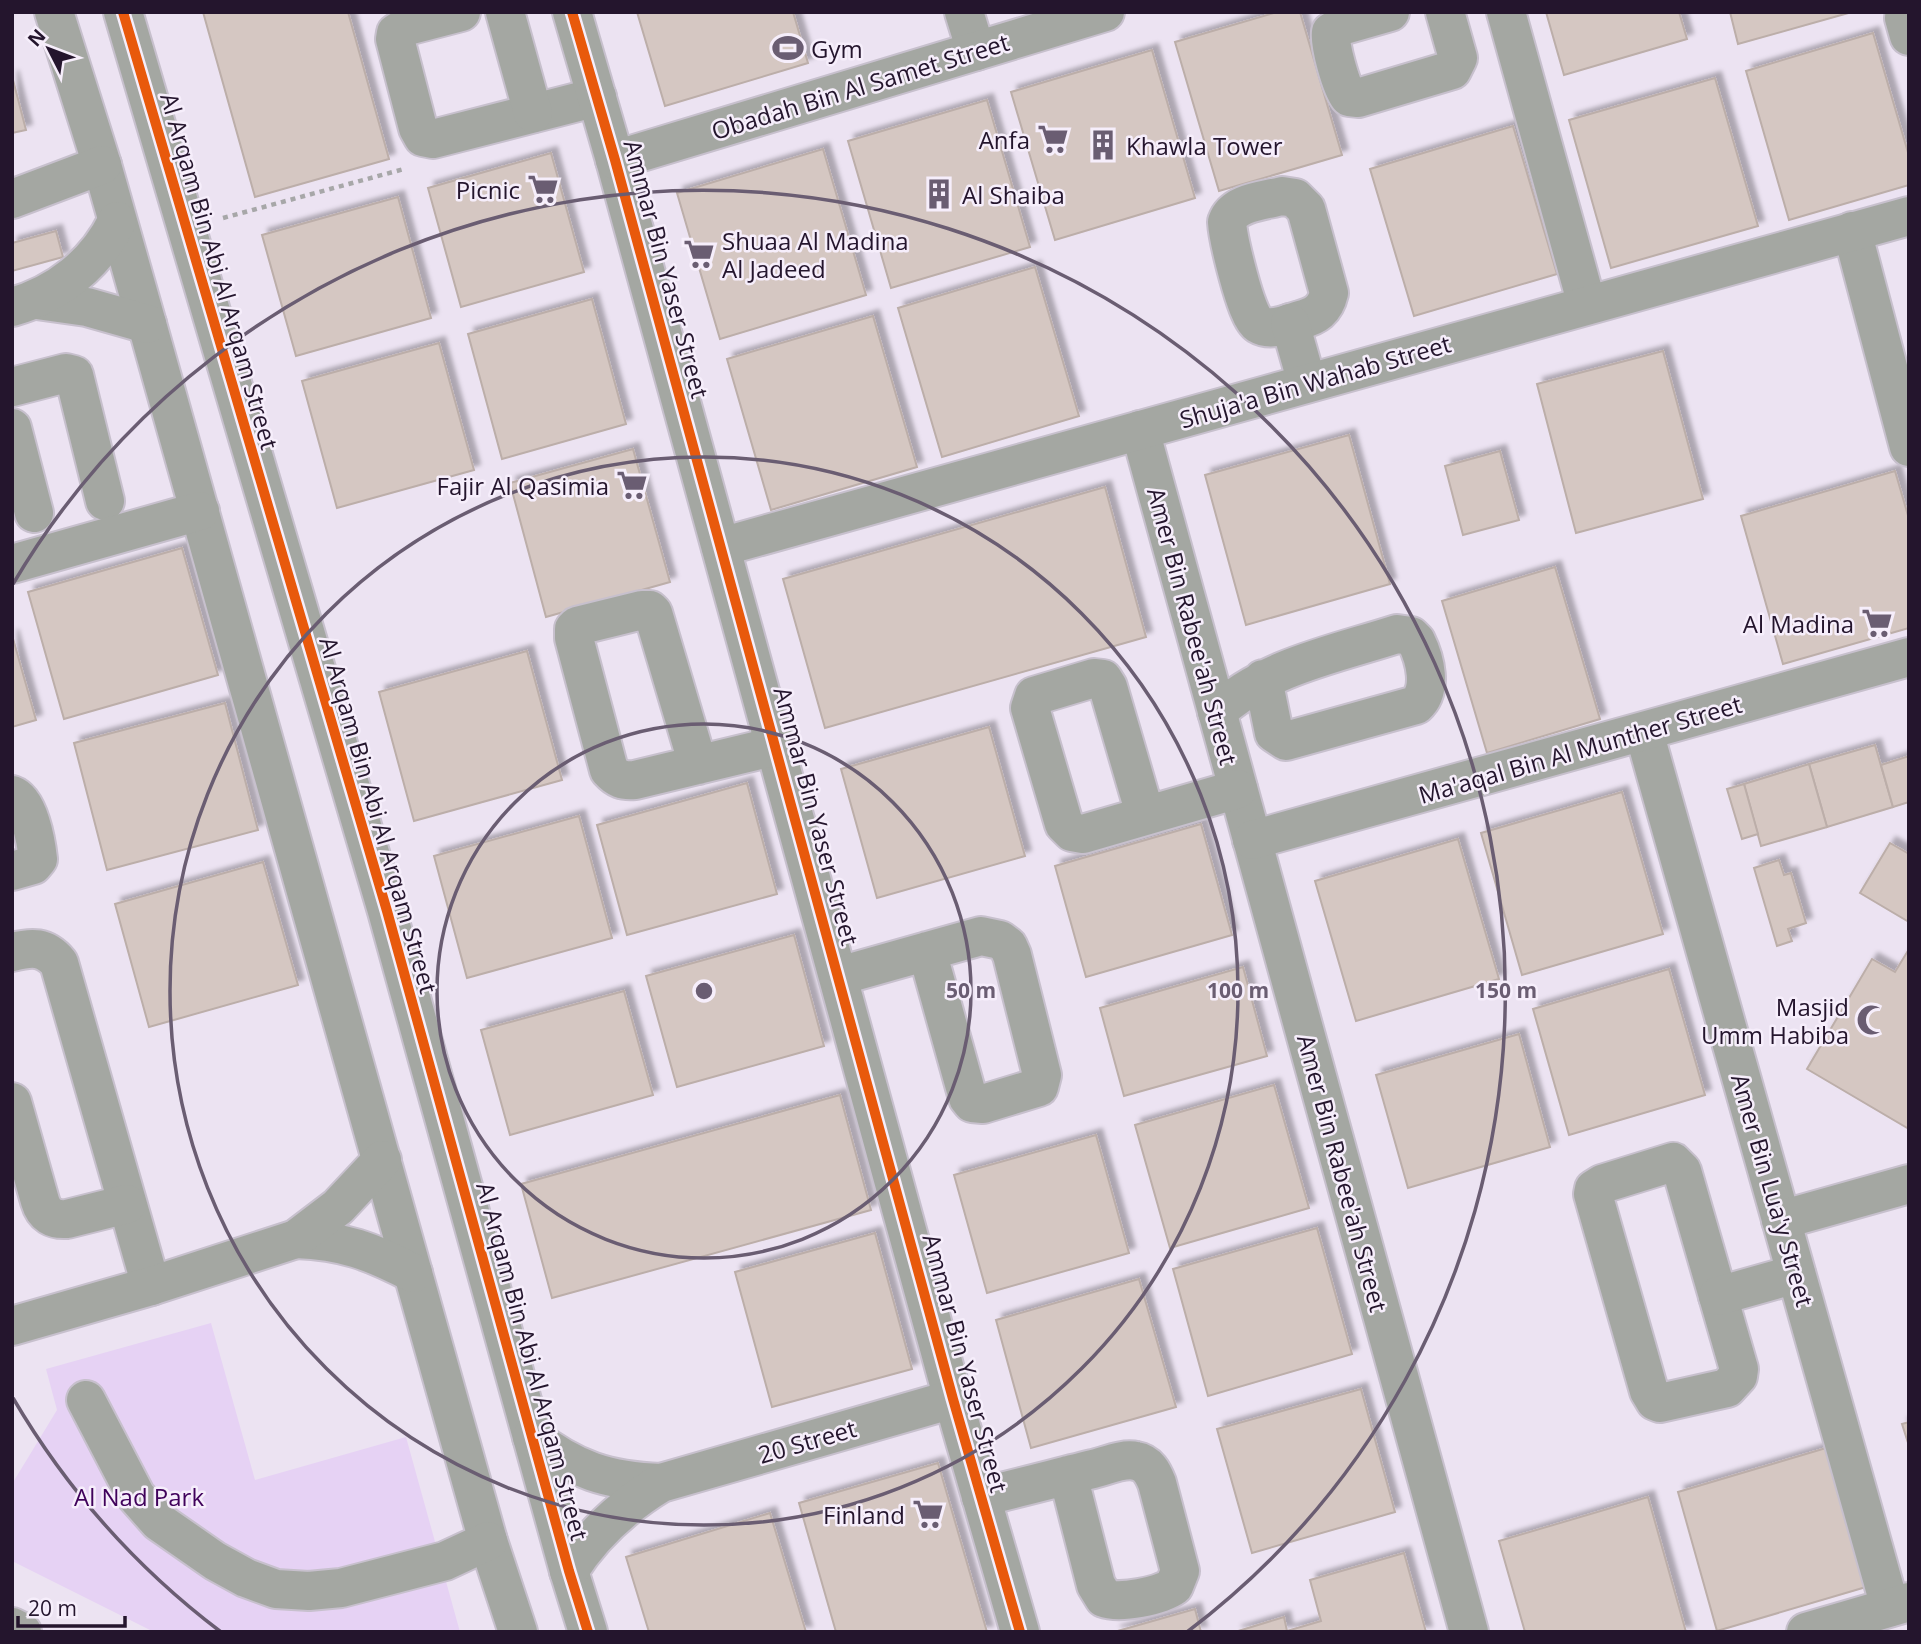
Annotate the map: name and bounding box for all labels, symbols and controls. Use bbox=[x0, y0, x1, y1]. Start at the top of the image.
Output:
north arrow bbox=[14, 14, 84, 84]
text: N bbox=[22, 23, 51, 52]
street label: Obadah Bin Al Samet Street bbox=[707, 25, 1013, 147]
sports icon: Gym bbox=[771, 31, 805, 65]
place label: Gym bbox=[811, 32, 863, 65]
street label: Al Arqam Bin Abi Al Arqam Street bbox=[153, 89, 287, 453]
supermarket icon: Anfa bbox=[1036, 122, 1070, 156]
place label: Anfa bbox=[979, 123, 1030, 156]
building icon: Khawla Tower bbox=[1086, 128, 1120, 162]
place label: Khawla Tower bbox=[1126, 129, 1283, 162]
street label: Ammar Bin Yaser Street bbox=[617, 136, 717, 402]
supermarket icon: Picnic bbox=[526, 172, 560, 206]
place label: Picnic bbox=[456, 173, 520, 206]
building icon: Al Shaiba bbox=[922, 177, 956, 211]
place label: Al Shaiba bbox=[962, 178, 1065, 211]
place label: Shuaa Al Madina Al Jadeed bbox=[722, 224, 909, 285]
supermarket icon: Shuaa Al Madina Al Jadeed bbox=[682, 237, 716, 271]
street label: Shuja'a Bin Wahab Street bbox=[1175, 326, 1455, 436]
supermarket icon: Fajir Al Qasimia bbox=[615, 468, 649, 502]
place label: Fajir Al Qasimia bbox=[437, 469, 609, 502]
street label: Amer Bin Rabee'ah Street bbox=[1140, 484, 1246, 768]
supermarket icon: Al Madina bbox=[1860, 606, 1894, 640]
place label: Al Madina bbox=[1743, 607, 1854, 640]
street label: Al Arqam Bin Abi Al Arqam Street bbox=[312, 633, 446, 997]
street label: Ammar Bin Yaser Street bbox=[767, 683, 867, 949]
street label: Ma'aqal Bin Al Munther Street bbox=[1415, 687, 1745, 811]
text: 50 m bbox=[946, 976, 996, 1004]
text: 100 m bbox=[1207, 976, 1269, 1004]
text: 150 m bbox=[1475, 976, 1537, 1004]
centre of rings bbox=[692, 979, 716, 1003]
place label: Masjid Umm Habiba bbox=[1701, 990, 1849, 1051]
mosque icon: Masjid Umm Habiba bbox=[1855, 1003, 1889, 1037]
street label: Amer Bin Rabee'ah Street bbox=[1290, 1031, 1396, 1315]
street label: Amer Bin Lua'y Street bbox=[1724, 1070, 1822, 1310]
street label: Al Arqam Bin Abi Al Arqam Street bbox=[469, 1178, 597, 1544]
street label: Ammar Bin Yaser Street bbox=[916, 1230, 1016, 1496]
street label: 20 Street bbox=[754, 1411, 860, 1471]
park label: Al Nad Park bbox=[74, 1480, 204, 1513]
supermarket icon: Finland bbox=[911, 1497, 945, 1531]
place label: Finland bbox=[823, 1498, 905, 1531]
scale bar bbox=[18, 1584, 124, 1628]
text: 20 m bbox=[28, 1594, 77, 1622]

